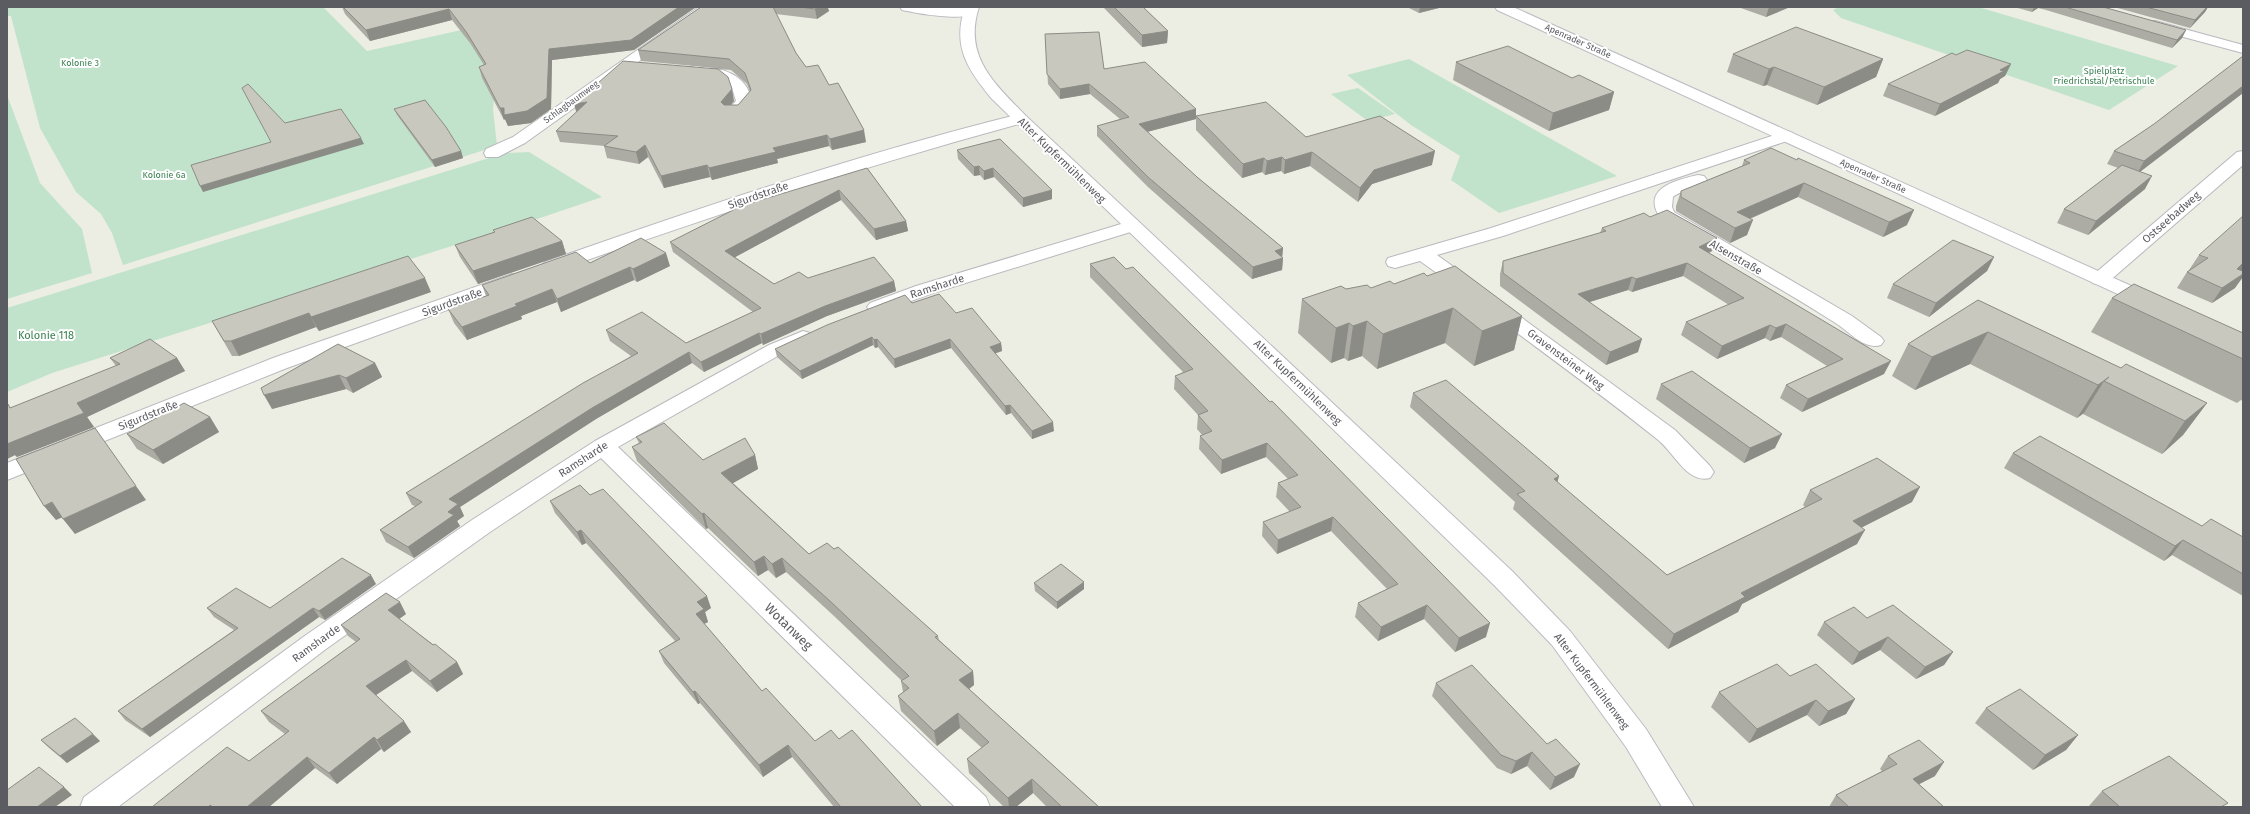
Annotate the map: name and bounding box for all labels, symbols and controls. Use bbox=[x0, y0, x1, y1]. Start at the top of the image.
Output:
street label: Apenrader Straße bbox=[1543, 22, 1613, 60]
park label: Kolonie 3 bbox=[61, 58, 99, 68]
park label: Spielplatz Friedrichstal/Petrischule bbox=[2053, 66, 2155, 86]
street label: Schlagbaumweg bbox=[541, 78, 601, 125]
street label: Alter Kupfermühlenweg bbox=[1015, 115, 1108, 206]
street label: Apenrader Straße bbox=[1838, 157, 1908, 195]
park label: Kolonie 6a bbox=[142, 170, 186, 180]
street label: Sigurdstraße bbox=[726, 179, 790, 212]
street label: Ostseebadweg bbox=[2140, 189, 2203, 246]
street label: Alsenstraße bbox=[1707, 237, 1764, 278]
street label: Ramsharde bbox=[909, 272, 966, 301]
street label: Sigurdstraße bbox=[420, 286, 484, 319]
street label: Gravensteiner Weg bbox=[1525, 326, 1607, 393]
park label: Kolonie 118 bbox=[18, 329, 74, 342]
street label: Alter Kupfermühlenweg bbox=[1251, 337, 1344, 428]
street label: Sigurdstraße bbox=[117, 398, 180, 433]
street label: Ramsharde bbox=[556, 439, 610, 480]
street label: Wotanweg bbox=[762, 600, 816, 653]
street label: Ramsharde bbox=[290, 622, 343, 665]
street label: Alter Kupfermühlenweg bbox=[1551, 631, 1632, 732]

